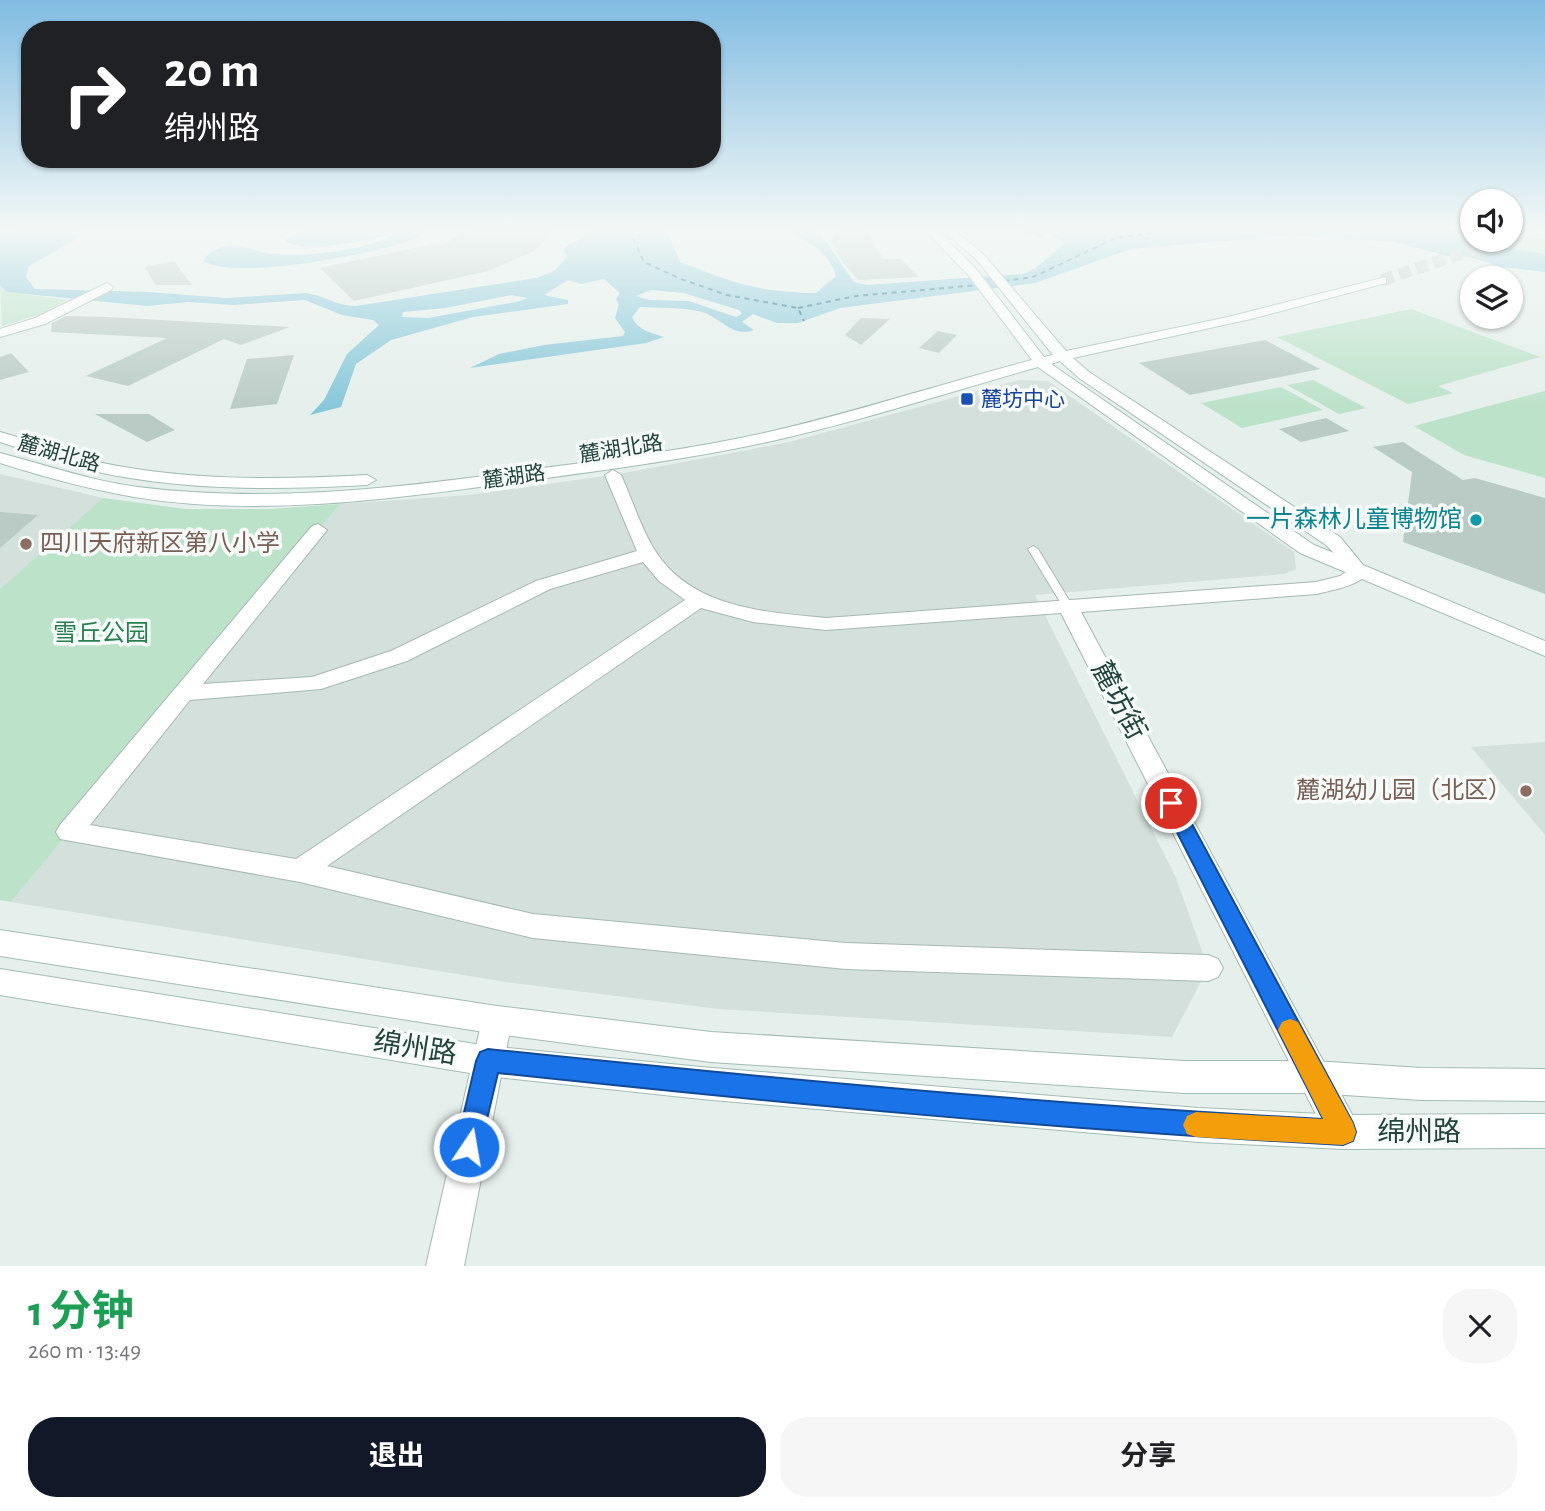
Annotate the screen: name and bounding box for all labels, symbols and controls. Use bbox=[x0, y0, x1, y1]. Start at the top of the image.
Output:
text: 20 m bbox=[164, 47, 260, 96]
icon: right bbox=[49, 49, 140, 140]
text: 绵州路 bbox=[164, 113, 260, 145]
map controls bbox=[1460, 189, 1523, 329]
button: sound bbox=[1460, 189, 1523, 252]
button: layers bbox=[1460, 266, 1523, 329]
place label: 麓坊中心 bbox=[981, 388, 1065, 410]
marker: 麓坊中心 bbox=[959, 391, 975, 407]
street label: 麓湖北路 bbox=[16, 431, 103, 476]
street label: 麓湖北路 bbox=[578, 431, 664, 466]
street label: 麓湖路 bbox=[481, 461, 547, 492]
place label: 一片森林儿童博物馆 bbox=[1246, 506, 1462, 532]
marker: 一片森林儿童博物馆 bbox=[1468, 512, 1484, 528]
place label: 四川天府新区第八小学 bbox=[40, 530, 280, 556]
marker: 四川天府新区第八小学 bbox=[18, 536, 34, 552]
park label: 雪丘公园 bbox=[53, 621, 149, 646]
street label: 麓坊街 bbox=[1086, 656, 1152, 745]
pin bbox=[1141, 773, 1201, 833]
place label: 麓湖幼儿园（北区） bbox=[1296, 777, 1512, 803]
marker: 麓湖幼儿园（北区） bbox=[1518, 783, 1534, 799]
icon: arrive bbox=[1152, 784, 1190, 822]
street label: 绵州路 bbox=[371, 1027, 459, 1069]
position arrow bbox=[432, 1110, 506, 1184]
street label: 绵州路 bbox=[1377, 1117, 1461, 1147]
button: close bbox=[1443, 1289, 1517, 1363]
text: 1 分钟 bbox=[28, 1291, 133, 1333]
text: 260 m · 13:49 bbox=[28, 1340, 141, 1363]
button: 退出 bbox=[28, 1417, 766, 1497]
button: 分享 bbox=[780, 1417, 1517, 1497]

